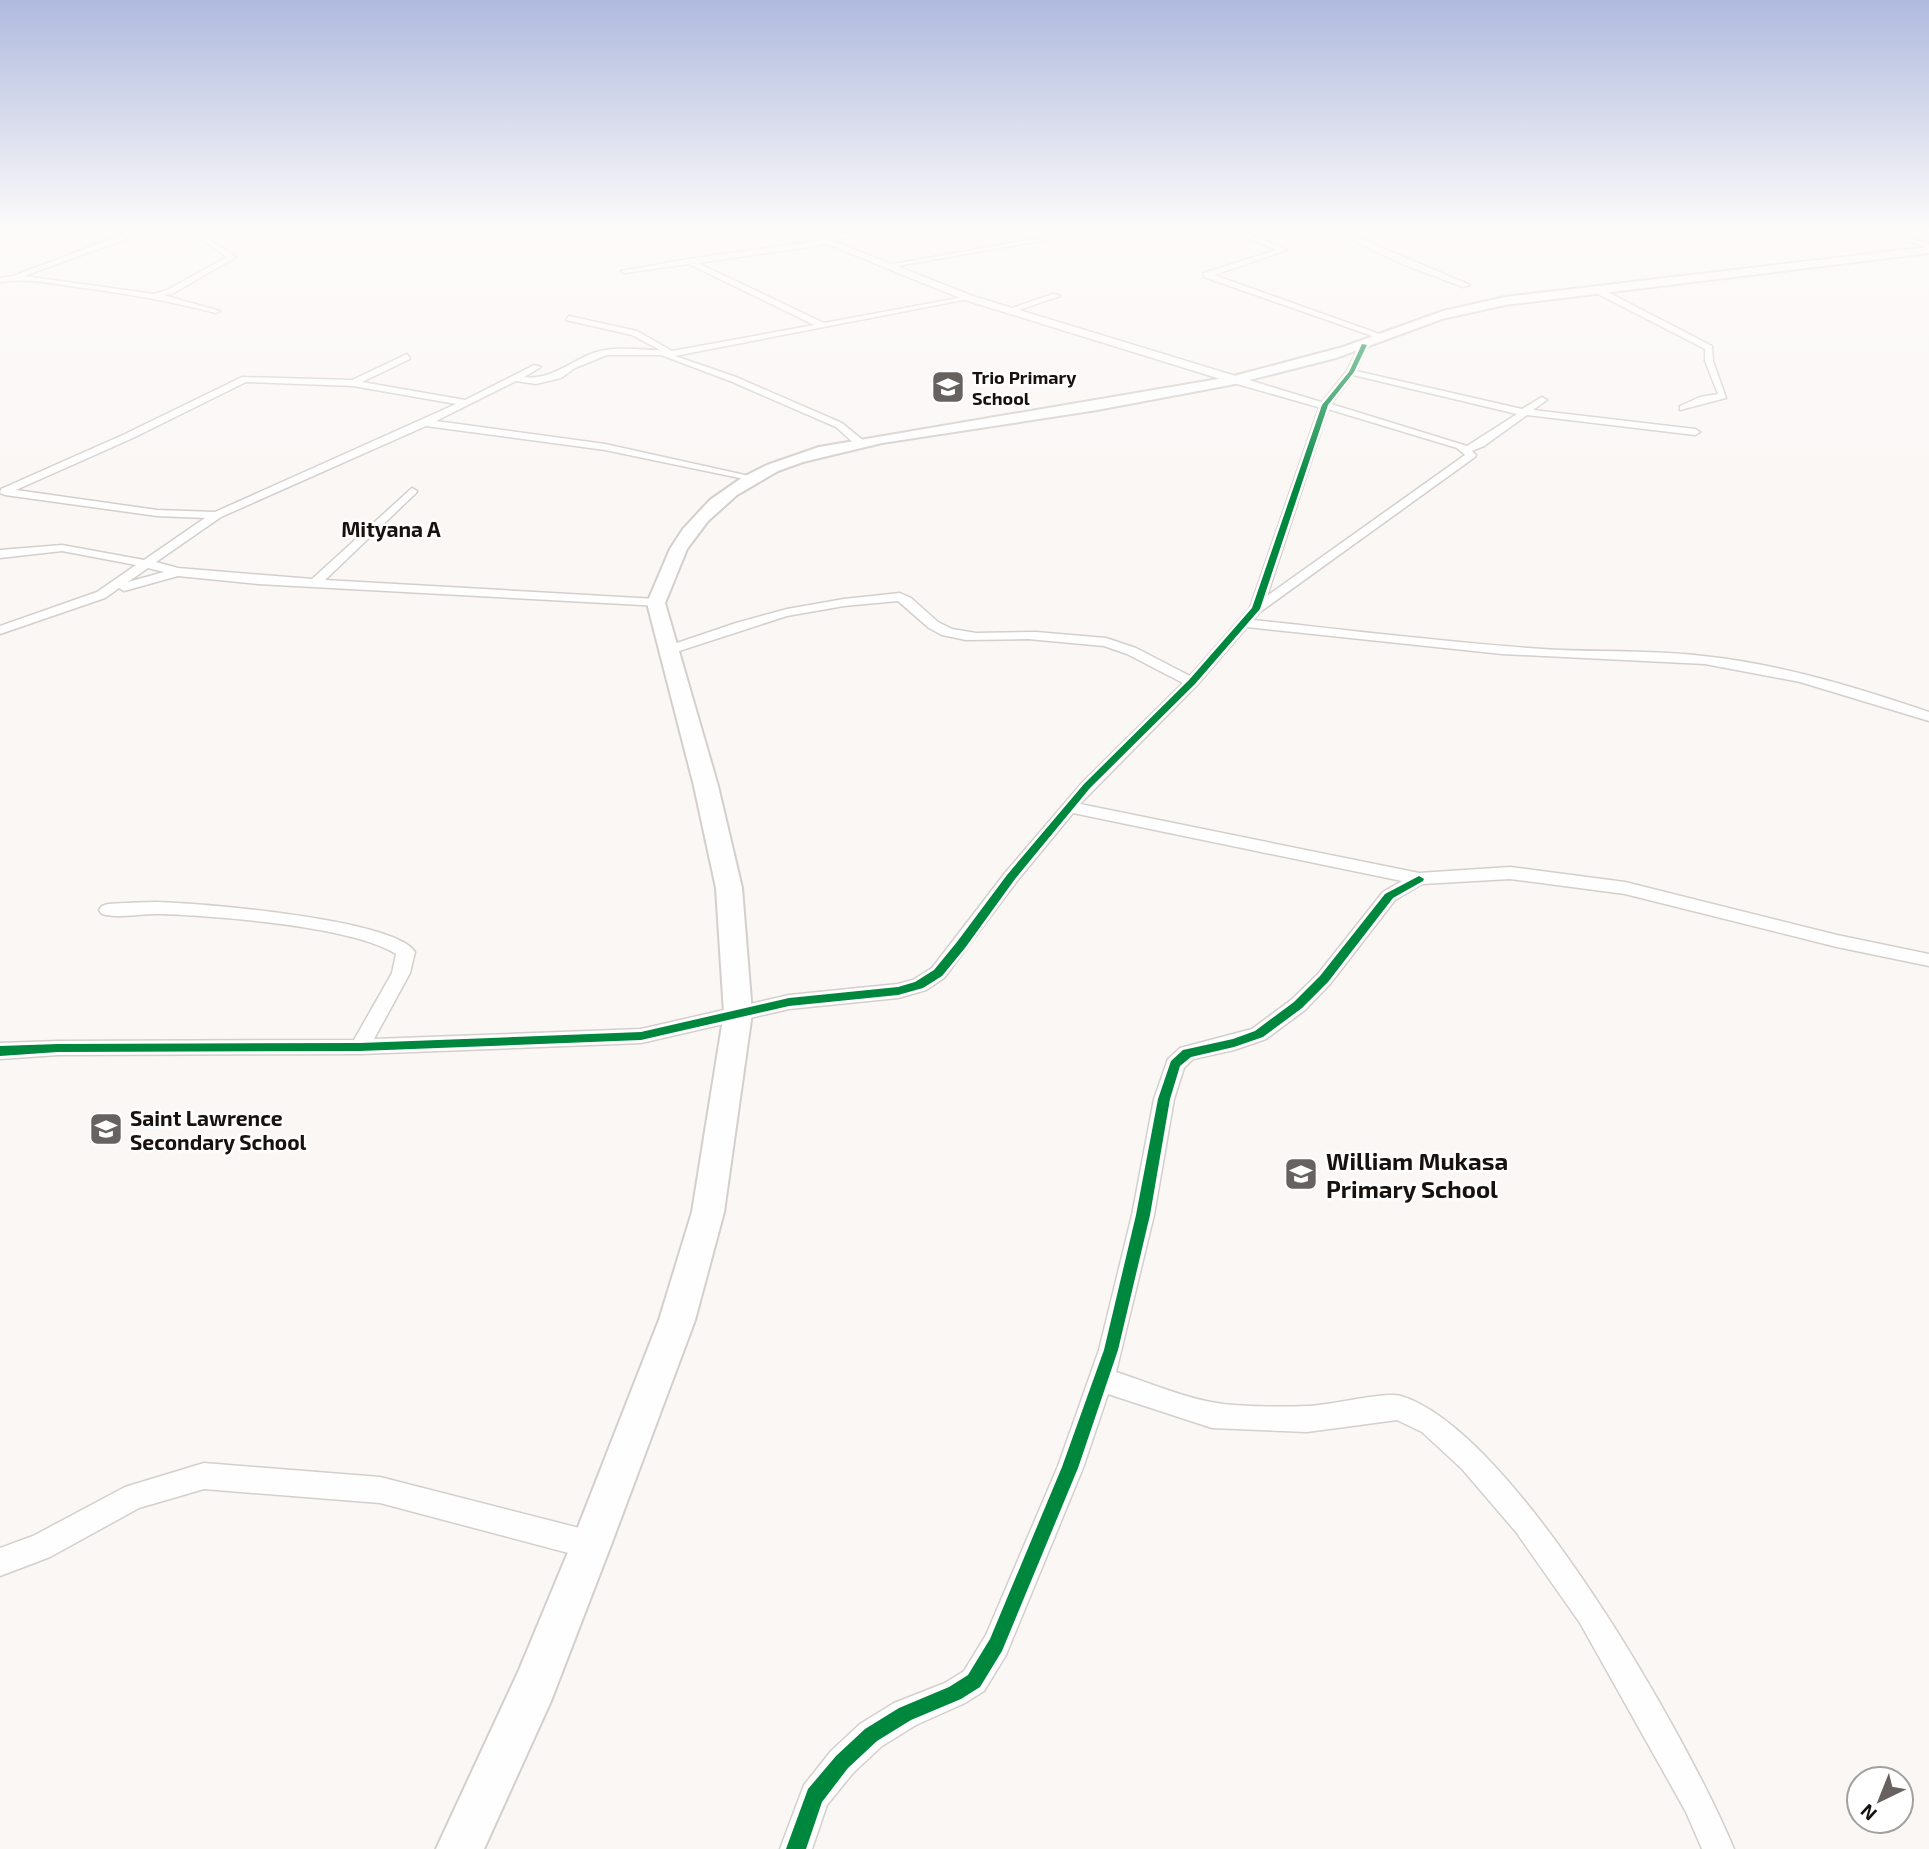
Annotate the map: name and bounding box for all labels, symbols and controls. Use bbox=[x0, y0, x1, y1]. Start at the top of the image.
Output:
place label: Trio Primary School bbox=[972, 366, 1077, 409]
school or university icon: Trio Primary School bbox=[929, 368, 967, 406]
district label: Mityana A bbox=[341, 516, 441, 542]
place label: Saint Lawrence Secondary School bbox=[130, 1105, 307, 1155]
school or university icon: Saint Lawrence Secondary School bbox=[87, 1110, 125, 1148]
place label: William Mukasa Primary School bbox=[1326, 1146, 1508, 1203]
school or university icon: William Mukasa Primary School bbox=[1282, 1155, 1320, 1193]
north arrow bbox=[1845, 1765, 1915, 1835]
text: N bbox=[1855, 1800, 1881, 1826]

